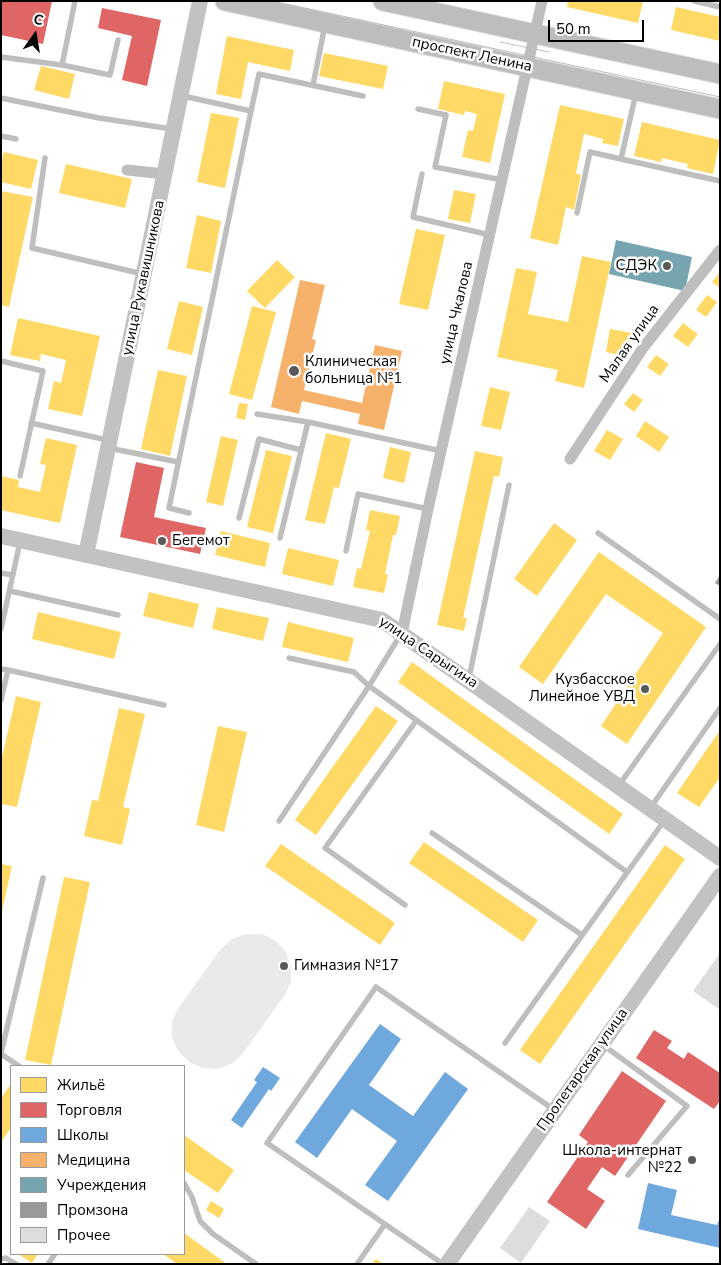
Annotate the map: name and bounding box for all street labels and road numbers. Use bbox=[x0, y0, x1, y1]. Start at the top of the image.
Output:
street label: проспект Ленина bbox=[410, 33, 534, 77]
street label: улица Рукавишникова bbox=[119, 199, 169, 357]
street label: улица Чкалова bbox=[436, 260, 478, 366]
street label: Малая улица bbox=[596, 301, 664, 387]
street label: улица Сарыгина bbox=[375, 613, 481, 693]
street label: Пролетарская улица bbox=[534, 1005, 632, 1135]

